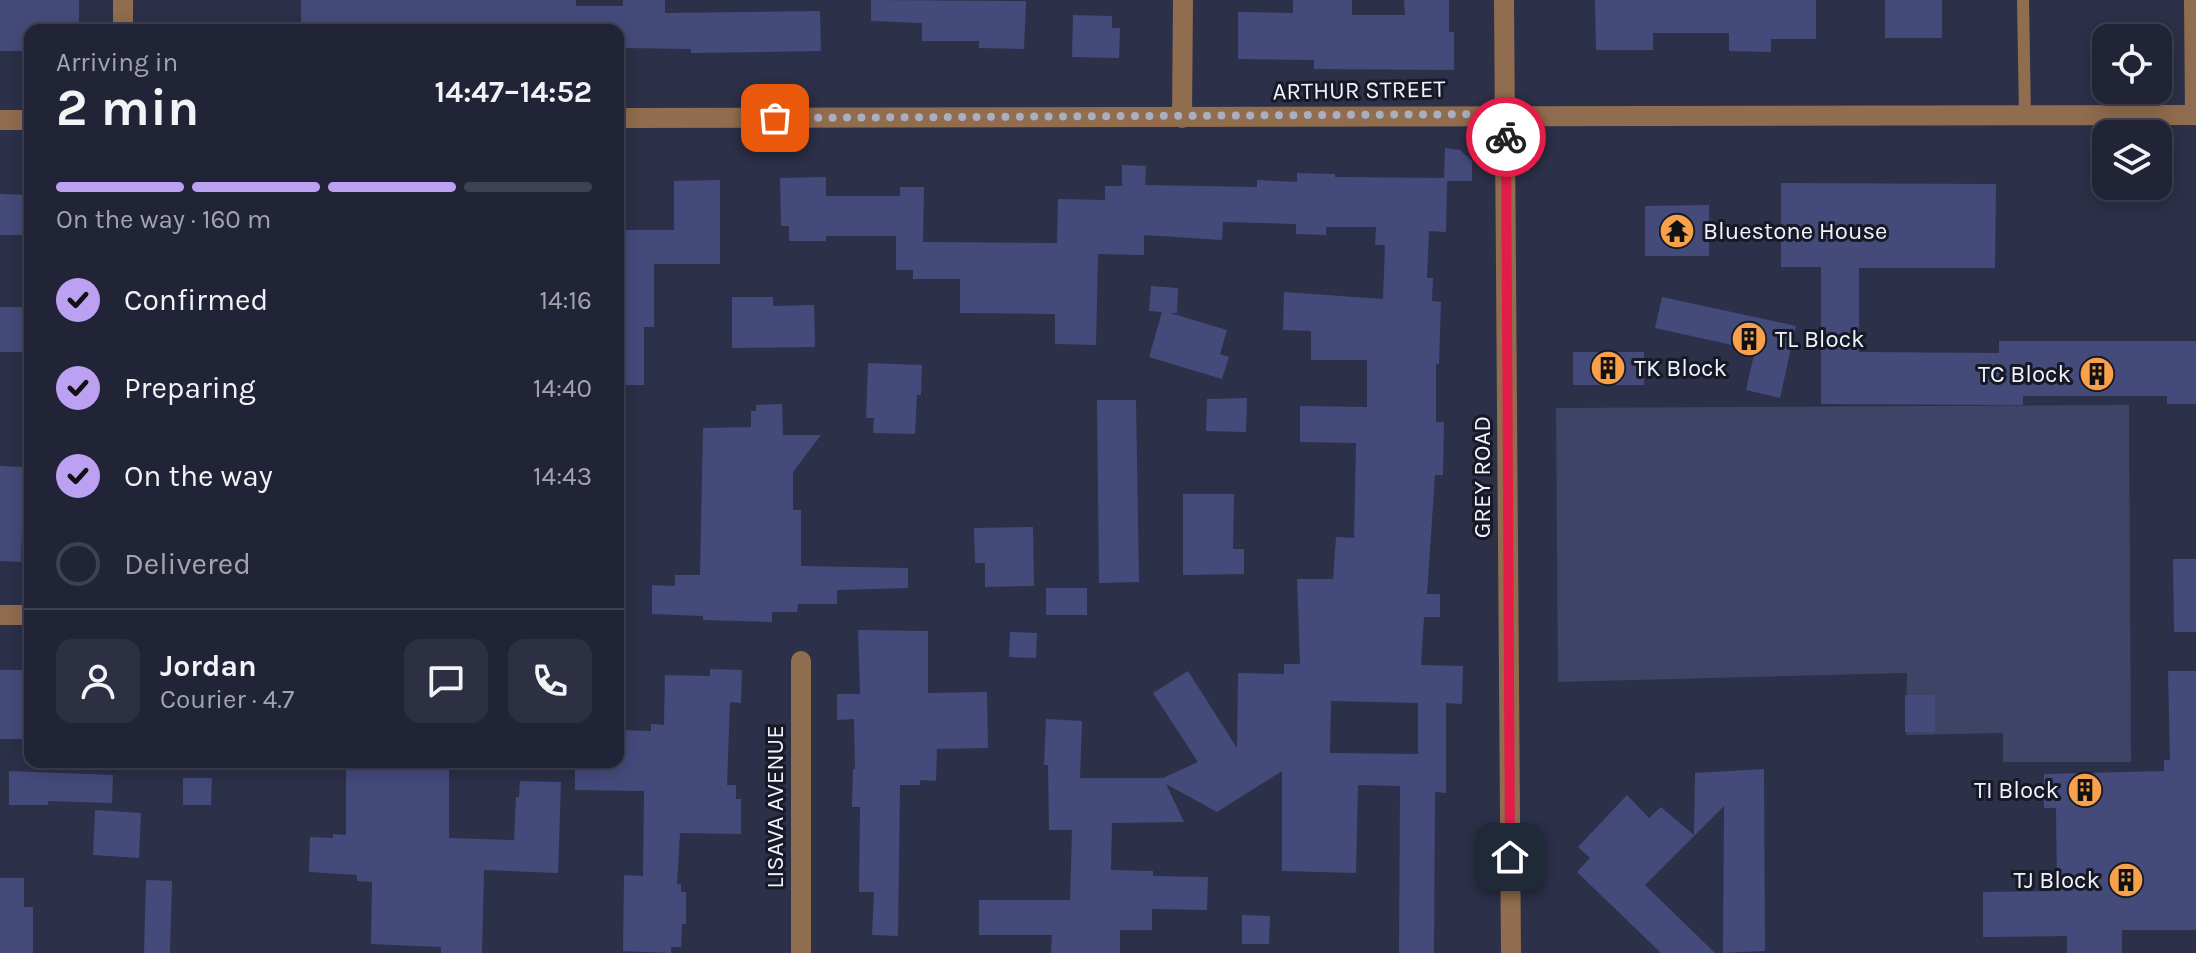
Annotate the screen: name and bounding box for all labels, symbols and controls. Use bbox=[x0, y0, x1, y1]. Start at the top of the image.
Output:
map controls bbox=[2092, 24, 2172, 200]
button: locate bbox=[2092, 24, 2172, 104]
text: Arriving in bbox=[56, 47, 178, 78]
text: 14:47–14:52 bbox=[435, 74, 592, 110]
street label: ARTHUR STREET bbox=[1272, 74, 1446, 106]
text: 2 min bbox=[56, 77, 199, 138]
pin bbox=[741, 84, 809, 152]
icon: bag bbox=[753, 96, 797, 140]
courier bbox=[1466, 97, 1546, 177]
icon: bike bbox=[1484, 115, 1528, 159]
button: layers bbox=[2092, 120, 2172, 200]
text: On the way · 160 m bbox=[56, 204, 271, 235]
temple icon: Bluestone House bbox=[1658, 212, 1696, 250]
place label: Bluestone House bbox=[1703, 217, 1887, 245]
icon: check bbox=[56, 278, 100, 322]
text: Confirmed bbox=[124, 282, 268, 318]
text: 14:16 bbox=[539, 285, 592, 316]
building icon: TL Block bbox=[1730, 320, 1768, 358]
place label: TL Block bbox=[1775, 325, 1865, 353]
building icon: TK Block bbox=[1589, 349, 1627, 387]
place label: TK Block bbox=[1634, 354, 1727, 382]
building icon: TC Block bbox=[2078, 355, 2116, 393]
place label: TC Block bbox=[1978, 360, 2071, 388]
icon: check bbox=[56, 366, 100, 410]
text: Preparing bbox=[124, 370, 256, 406]
text: 14:40 bbox=[533, 373, 592, 404]
street label: GREY ROAD bbox=[1468, 416, 1496, 538]
icon: check bbox=[56, 454, 100, 498]
text: On the way bbox=[124, 458, 273, 494]
text: 14:43 bbox=[533, 461, 592, 492]
text: Delivered bbox=[124, 546, 251, 582]
button: person bbox=[56, 639, 140, 723]
button: chat bbox=[404, 639, 488, 723]
button: phone bbox=[508, 639, 592, 723]
text: Jordan bbox=[160, 648, 257, 684]
text: Courier · 4.7 bbox=[160, 684, 294, 715]
street label: LISAVA AVENUE bbox=[761, 725, 789, 889]
building icon: TI Block bbox=[2066, 771, 2104, 809]
place label: TI Block bbox=[1974, 776, 2059, 804]
pin bbox=[1476, 823, 1544, 891]
icon: home bbox=[1488, 835, 1532, 879]
building icon: TJ Block bbox=[2107, 861, 2145, 899]
place label: TJ Block bbox=[2014, 866, 2100, 894]

